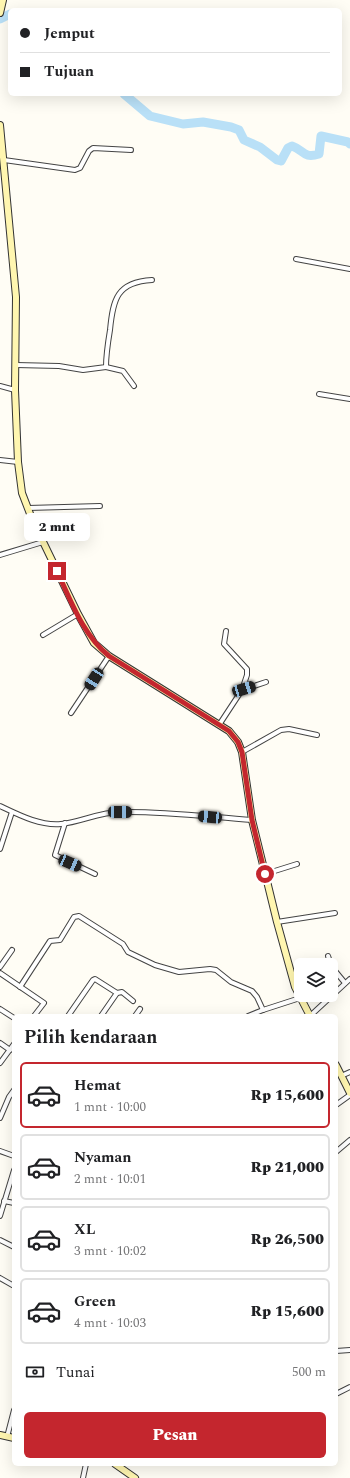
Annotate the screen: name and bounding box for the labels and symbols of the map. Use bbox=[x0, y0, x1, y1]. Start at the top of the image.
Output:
callout: 2 mnt bbox=[24, 513, 90, 541]
route end bbox=[48, 562, 66, 580]
car bbox=[82, 666, 106, 692]
car bbox=[231, 680, 257, 698]
car bbox=[108, 806, 132, 818]
car bbox=[198, 810, 222, 824]
car bbox=[57, 853, 83, 873]
route start bbox=[256, 865, 274, 883]

